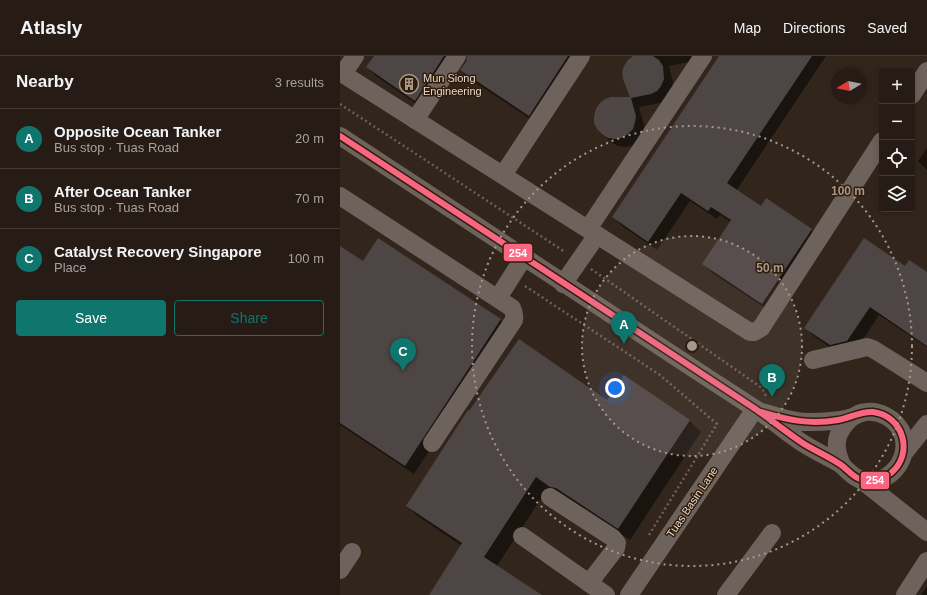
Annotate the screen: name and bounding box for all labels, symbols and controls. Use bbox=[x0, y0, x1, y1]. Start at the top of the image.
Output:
text: Atlasly bbox=[20, 17, 82, 38]
text: Map bbox=[734, 20, 761, 36]
text: Directions bbox=[783, 20, 845, 36]
text: Saved bbox=[867, 20, 907, 36]
north arrow bbox=[831, 68, 867, 104]
map controls bbox=[879, 68, 915, 212]
button: + bbox=[879, 68, 915, 104]
text: Nearby bbox=[16, 72, 74, 91]
place label: Mun Siong Engineering bbox=[423, 72, 482, 97]
building icon: Mun Siong Engineering bbox=[398, 73, 420, 95]
text: 3 results bbox=[275, 75, 324, 90]
button: − bbox=[879, 104, 915, 140]
text: Opposite Ocean Tanker bbox=[54, 123, 221, 140]
text: A bbox=[24, 131, 34, 146]
text: 20 m bbox=[295, 131, 324, 146]
text: Bus stop · Tuas Road bbox=[54, 140, 179, 155]
button: locate bbox=[879, 140, 915, 176]
button: layers bbox=[879, 176, 915, 212]
text: After Ocean Tanker bbox=[54, 183, 191, 200]
text: 100 m bbox=[831, 184, 865, 198]
text: B bbox=[24, 191, 34, 206]
text: 70 m bbox=[295, 191, 324, 206]
text: Bus stop · Tuas Road bbox=[54, 200, 179, 215]
text: Catalyst Recovery Singapore bbox=[54, 243, 262, 260]
line badge: 254 bbox=[503, 243, 533, 262]
text: 254 bbox=[509, 247, 528, 259]
text: C bbox=[24, 251, 34, 266]
text: 100 m bbox=[288, 251, 324, 266]
text: Place bbox=[54, 260, 87, 275]
text: 50 m bbox=[756, 261, 784, 275]
button: Save bbox=[16, 300, 166, 336]
button: Share bbox=[174, 300, 324, 336]
pin: A bbox=[611, 311, 637, 344]
pin: C bbox=[390, 338, 416, 371]
centre of rings bbox=[685, 339, 699, 353]
pin: B bbox=[759, 364, 785, 397]
your location bbox=[605, 378, 625, 398]
street label: Tuas Basin Lane bbox=[664, 465, 720, 539]
line badge: 254 bbox=[860, 471, 890, 490]
text: 254 bbox=[866, 474, 885, 486]

